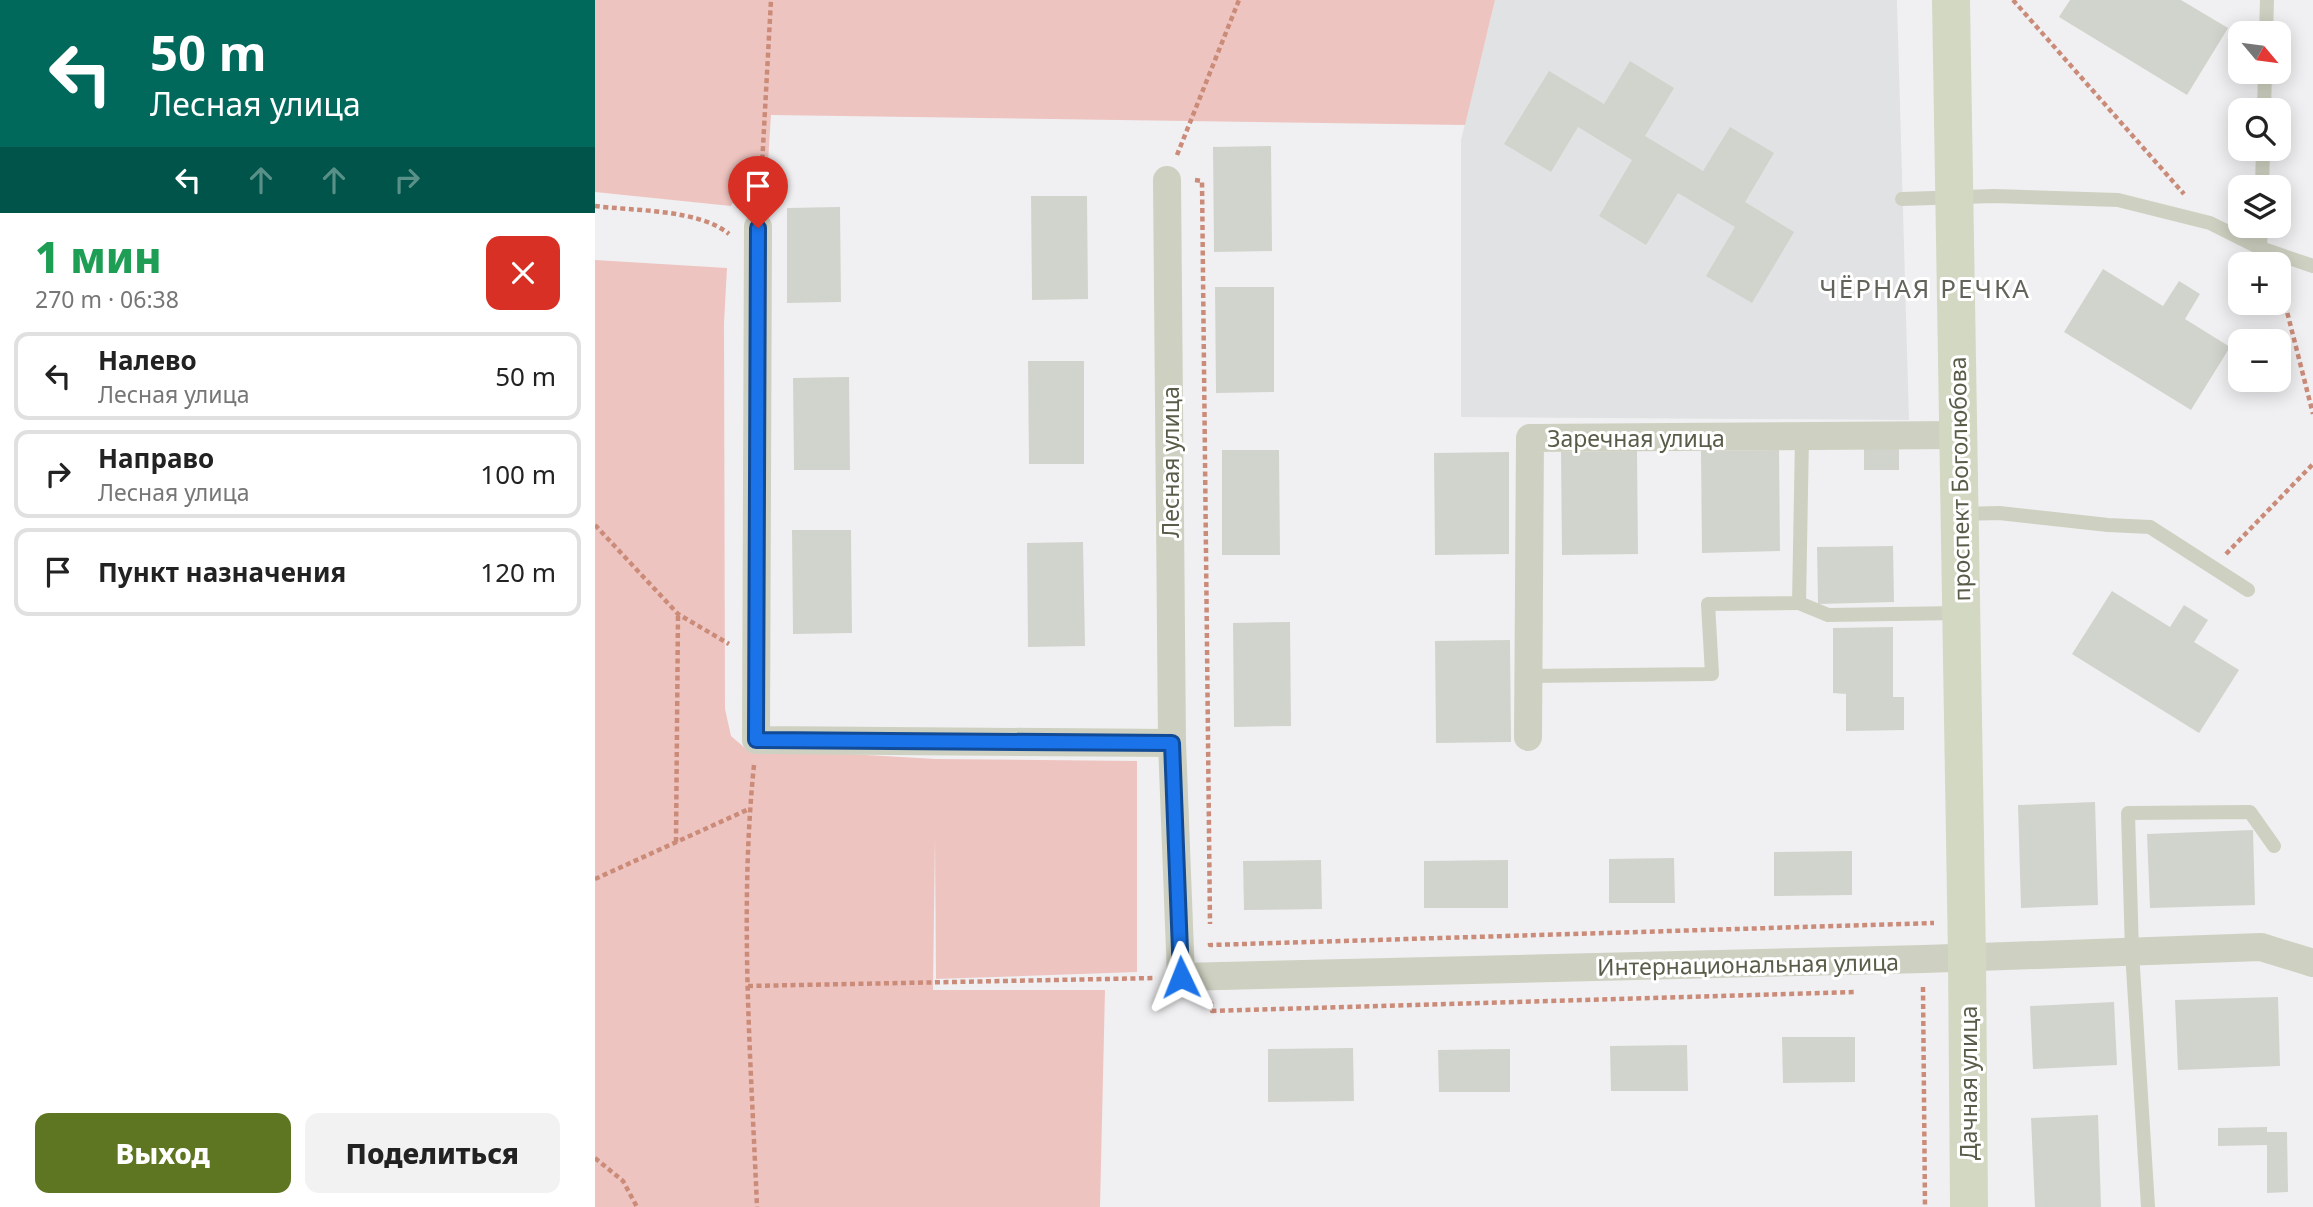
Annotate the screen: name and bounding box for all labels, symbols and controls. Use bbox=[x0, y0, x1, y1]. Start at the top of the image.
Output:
text: 50 m bbox=[150, 19, 267, 85]
north arrow bbox=[2228, 21, 2291, 84]
map controls bbox=[2228, 21, 2291, 392]
icon: left bbox=[35, 28, 126, 119]
text: Лесная улица bbox=[150, 82, 361, 125]
button: search bbox=[2228, 98, 2291, 161]
pin bbox=[728, 156, 788, 228]
icon: left bbox=[169, 161, 207, 199]
icon: ahead bbox=[242, 161, 280, 199]
icon: ahead bbox=[315, 161, 353, 199]
icon: right bbox=[388, 161, 426, 199]
icon: arrive bbox=[739, 167, 777, 205]
button: layers bbox=[2228, 175, 2291, 238]
text: 1 мин bbox=[35, 228, 162, 285]
button: close bbox=[486, 236, 560, 310]
button: + bbox=[2228, 252, 2291, 315]
district label: ЧЁРНАЯ РЕЧКА bbox=[1819, 270, 2031, 306]
text: 270 m · 06:38 bbox=[35, 283, 179, 315]
button: − bbox=[2228, 329, 2291, 392]
text: Налево bbox=[98, 342, 197, 378]
street label: проспект Боголюбова bbox=[1941, 356, 1977, 602]
icon: left bbox=[39, 357, 77, 395]
text: 50 m bbox=[495, 358, 556, 394]
text: Лесная улица bbox=[98, 378, 249, 410]
street label: Лесная улица bbox=[1154, 386, 1186, 538]
street label: Заречная улица bbox=[1547, 422, 1725, 454]
text: Направо bbox=[98, 440, 214, 476]
icon: right bbox=[39, 455, 77, 493]
text: 100 m bbox=[480, 456, 556, 492]
text: Лесная улица bbox=[98, 476, 249, 508]
icon: arrive bbox=[39, 553, 77, 591]
text: Пункт назначения bbox=[98, 554, 346, 590]
text: 120 m bbox=[480, 554, 556, 590]
position arrow bbox=[1144, 940, 1218, 1014]
street label: Интернациональная улица bbox=[1597, 945, 1899, 983]
street label: Дачная улица bbox=[1952, 1006, 1984, 1160]
button: Выход bbox=[35, 1113, 291, 1193]
button: Поделиться bbox=[305, 1113, 560, 1193]

